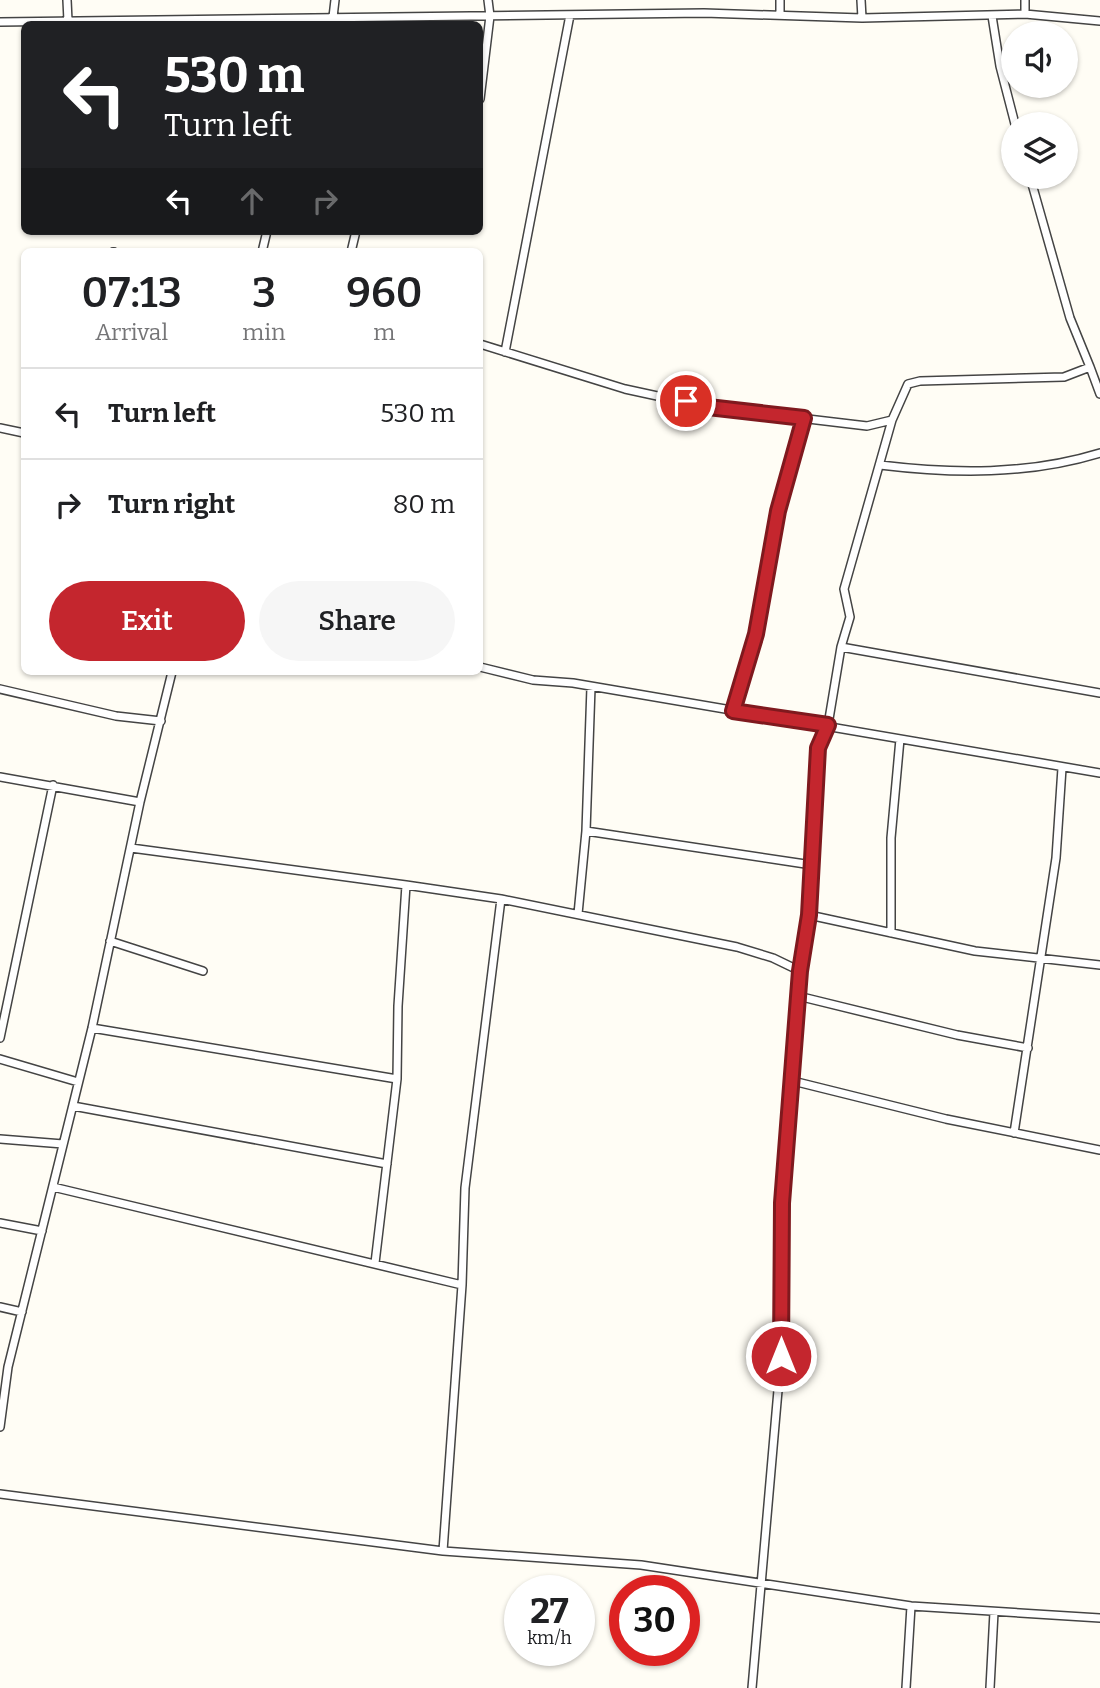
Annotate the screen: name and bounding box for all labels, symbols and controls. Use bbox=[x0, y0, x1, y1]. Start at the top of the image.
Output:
map controls bbox=[1001, 21, 1078, 189]
button: sound bbox=[1001, 21, 1078, 98]
text: 530 m bbox=[164, 46, 304, 105]
icon: left bbox=[49, 49, 140, 140]
text: Turn left bbox=[164, 106, 292, 144]
button: layers bbox=[1001, 112, 1078, 189]
icon: left bbox=[160, 182, 198, 220]
icon: ahead bbox=[233, 182, 271, 220]
icon: right bbox=[306, 182, 344, 220]
text: 07:13 bbox=[82, 268, 182, 318]
text: 3 bbox=[252, 268, 276, 318]
text: 960 bbox=[346, 268, 422, 318]
text: Arrival bbox=[95, 318, 168, 346]
text: min bbox=[242, 318, 286, 346]
text: m bbox=[373, 318, 395, 346]
pin bbox=[656, 371, 716, 431]
icon: arrive bbox=[667, 382, 705, 420]
icon: left bbox=[49, 395, 87, 433]
text: Turn left bbox=[108, 398, 216, 429]
text: 530 m bbox=[380, 398, 455, 429]
icon: right bbox=[49, 486, 87, 524]
text: Turn right bbox=[108, 489, 235, 520]
text: 80 m bbox=[393, 489, 455, 520]
button: Exit bbox=[49, 581, 245, 661]
button: Share bbox=[259, 581, 455, 661]
position arrow bbox=[744, 1319, 818, 1393]
speed limit sign: 30 bbox=[609, 1575, 700, 1666]
text: 27 bbox=[530, 1590, 569, 1632]
text: km/h bbox=[527, 1627, 572, 1649]

